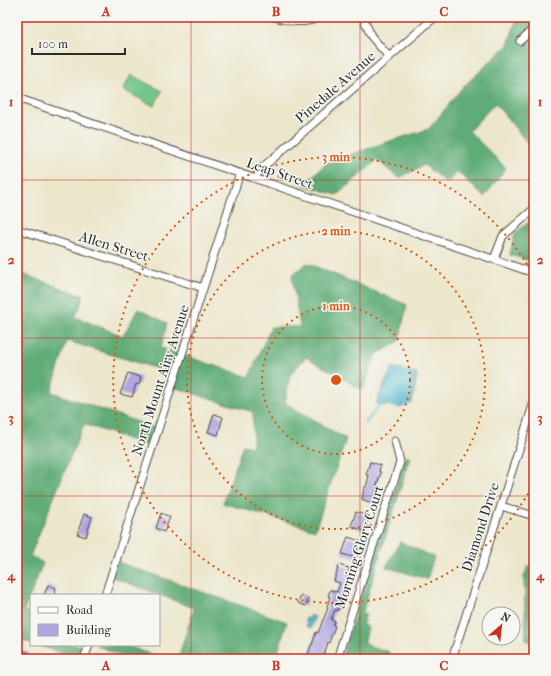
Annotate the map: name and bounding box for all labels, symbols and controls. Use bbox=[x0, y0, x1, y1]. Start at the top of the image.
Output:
text: A bbox=[101, 4, 111, 19]
text: B bbox=[272, 4, 281, 19]
text: C bbox=[440, 4, 449, 19]
scale bar bbox=[32, 30, 125, 56]
text: 100 m bbox=[38, 37, 68, 51]
street label: Pinedale Avenue bbox=[292, 48, 379, 127]
text: 1 bbox=[9, 94, 14, 109]
text: 1 bbox=[538, 94, 543, 109]
text: 3 min bbox=[322, 150, 351, 165]
street label: Leap Street bbox=[244, 154, 315, 193]
text: 2 min bbox=[321, 224, 352, 238]
street label: Allen Street bbox=[76, 228, 151, 265]
text: 2 bbox=[8, 252, 15, 267]
text: 2 bbox=[537, 252, 544, 267]
text: 1 min bbox=[322, 299, 351, 313]
street label: North Mount Airy Avenue bbox=[128, 303, 193, 458]
centre of rings bbox=[329, 373, 343, 387]
text: 3 bbox=[8, 410, 14, 426]
text: 3 bbox=[537, 410, 543, 426]
street label: Diamond Drive bbox=[458, 480, 503, 574]
street label: Morning Glory Court bbox=[331, 483, 387, 611]
text: 4 bbox=[6, 568, 16, 584]
text: 4 bbox=[535, 568, 545, 584]
legend bbox=[30, 594, 160, 646]
text: Road bbox=[66, 603, 93, 617]
north arrow bbox=[481, 606, 521, 646]
text: N bbox=[499, 610, 513, 626]
text: Building bbox=[66, 623, 111, 637]
text: A bbox=[101, 658, 111, 673]
text: B bbox=[272, 658, 281, 673]
text: C bbox=[440, 658, 449, 673]

